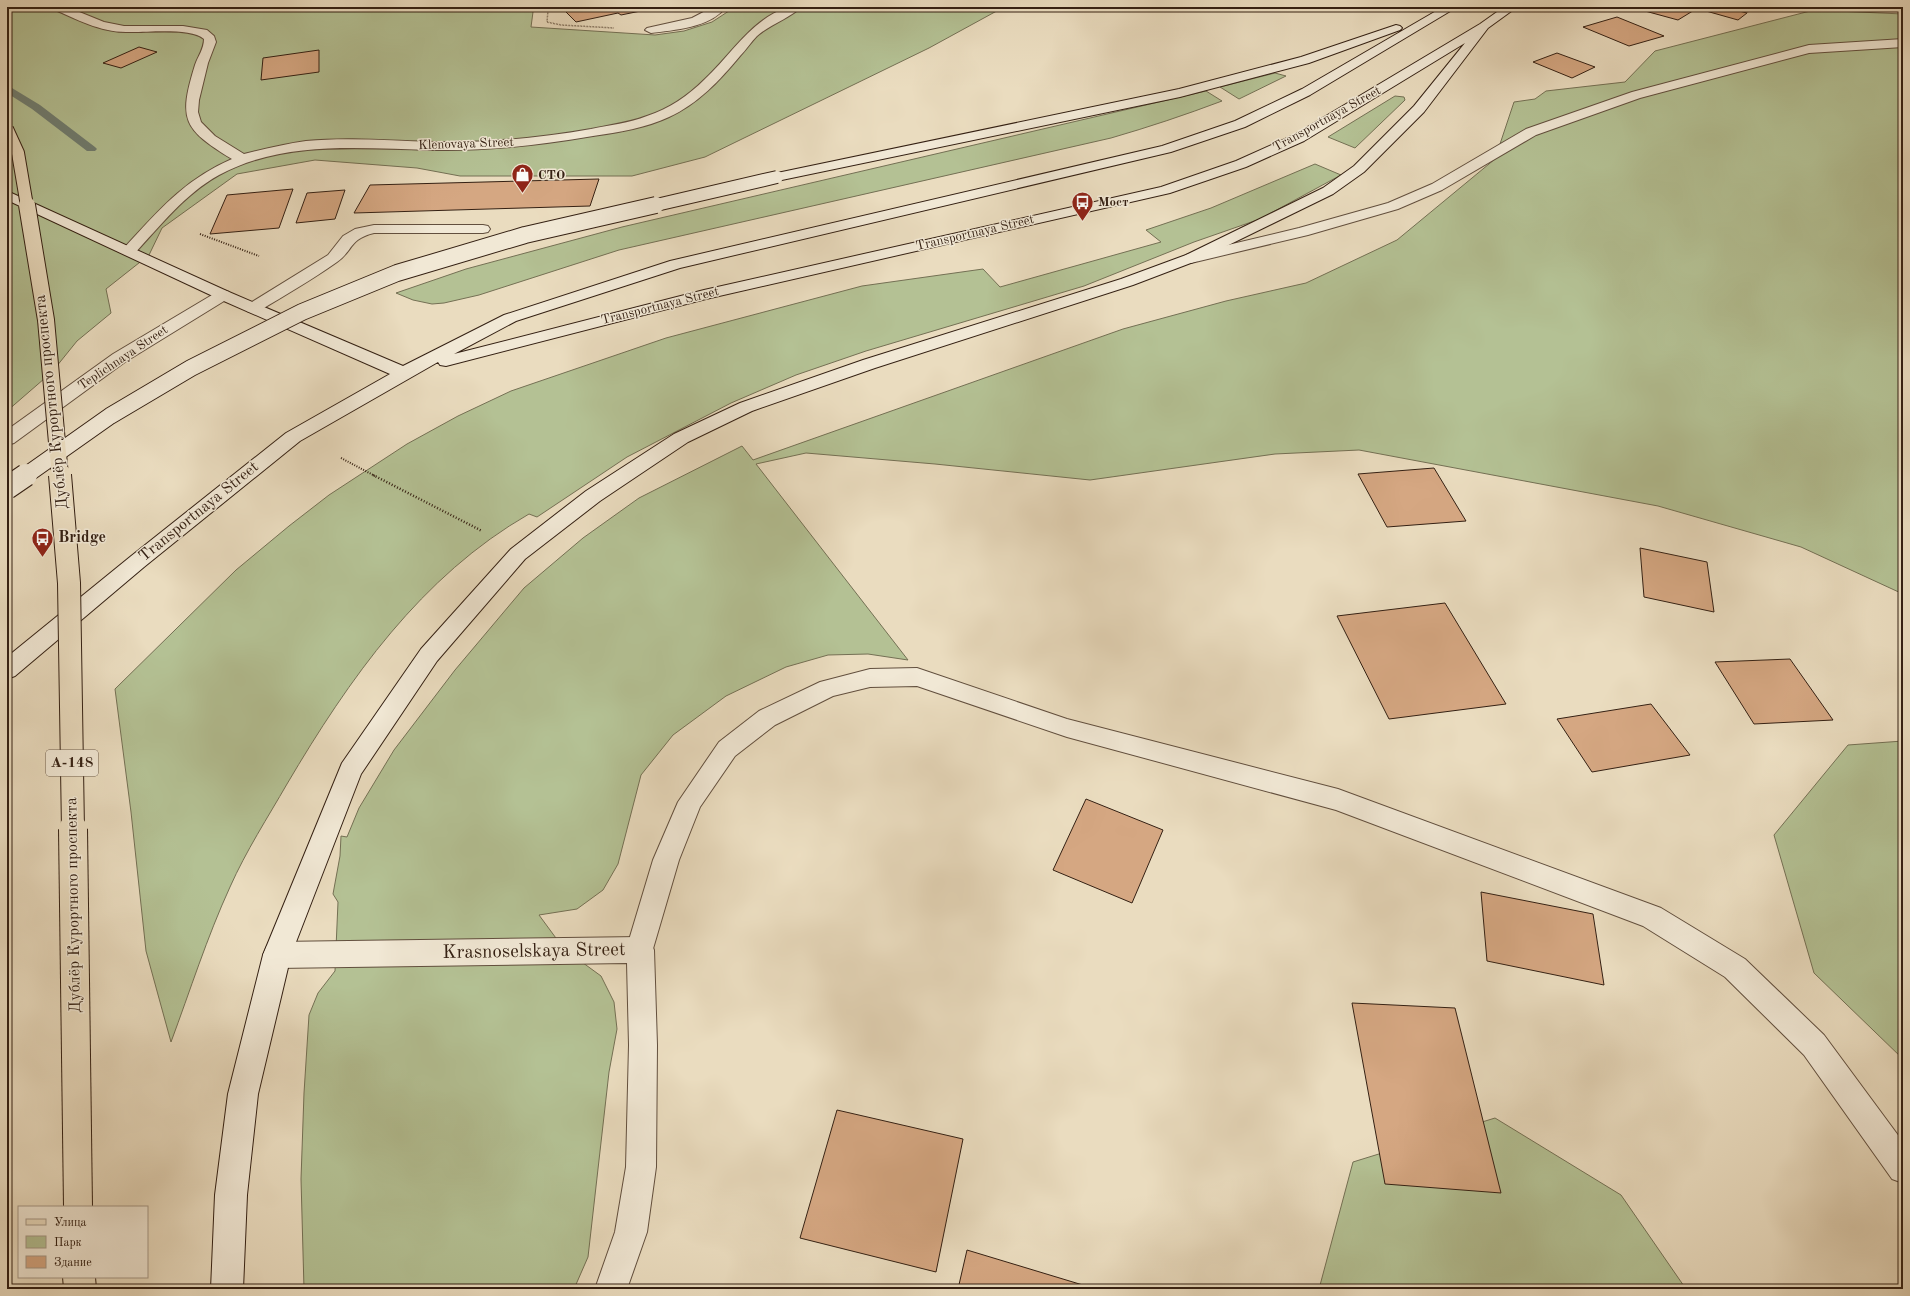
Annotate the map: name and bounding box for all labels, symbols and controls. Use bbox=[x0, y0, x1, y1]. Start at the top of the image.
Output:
street label: Transportnaya Street bbox=[1271, 84, 1383, 154]
street label: Klenovaya Street bbox=[418, 136, 515, 152]
shop icon: СТО bbox=[510, 162, 536, 195]
place label: СТО bbox=[538, 169, 565, 182]
bus stop icon: Мост bbox=[1069, 189, 1095, 222]
place label: Мост bbox=[1098, 196, 1129, 209]
street label: Transportnaya Street bbox=[915, 213, 1036, 253]
street label: Transportnaya Street bbox=[600, 285, 721, 327]
street label: Дублёр Курортного проспекта bbox=[33, 294, 71, 510]
street label: Teplichnaya Street bbox=[76, 323, 171, 393]
street label: Transportnaya Street bbox=[136, 459, 262, 565]
bus stop icon: Bridge bbox=[29, 525, 55, 558]
place label: Bridge bbox=[58, 530, 106, 546]
road number: А-148 bbox=[46, 750, 98, 776]
street label: Дублёр Курортного проспекта bbox=[64, 797, 84, 1013]
street label: Krasnoselskaya Street bbox=[442, 941, 626, 963]
legend bbox=[18, 1206, 148, 1278]
text: Улица bbox=[54, 1217, 87, 1229]
text: Парк bbox=[54, 1237, 82, 1249]
text: Здание bbox=[54, 1257, 92, 1269]

